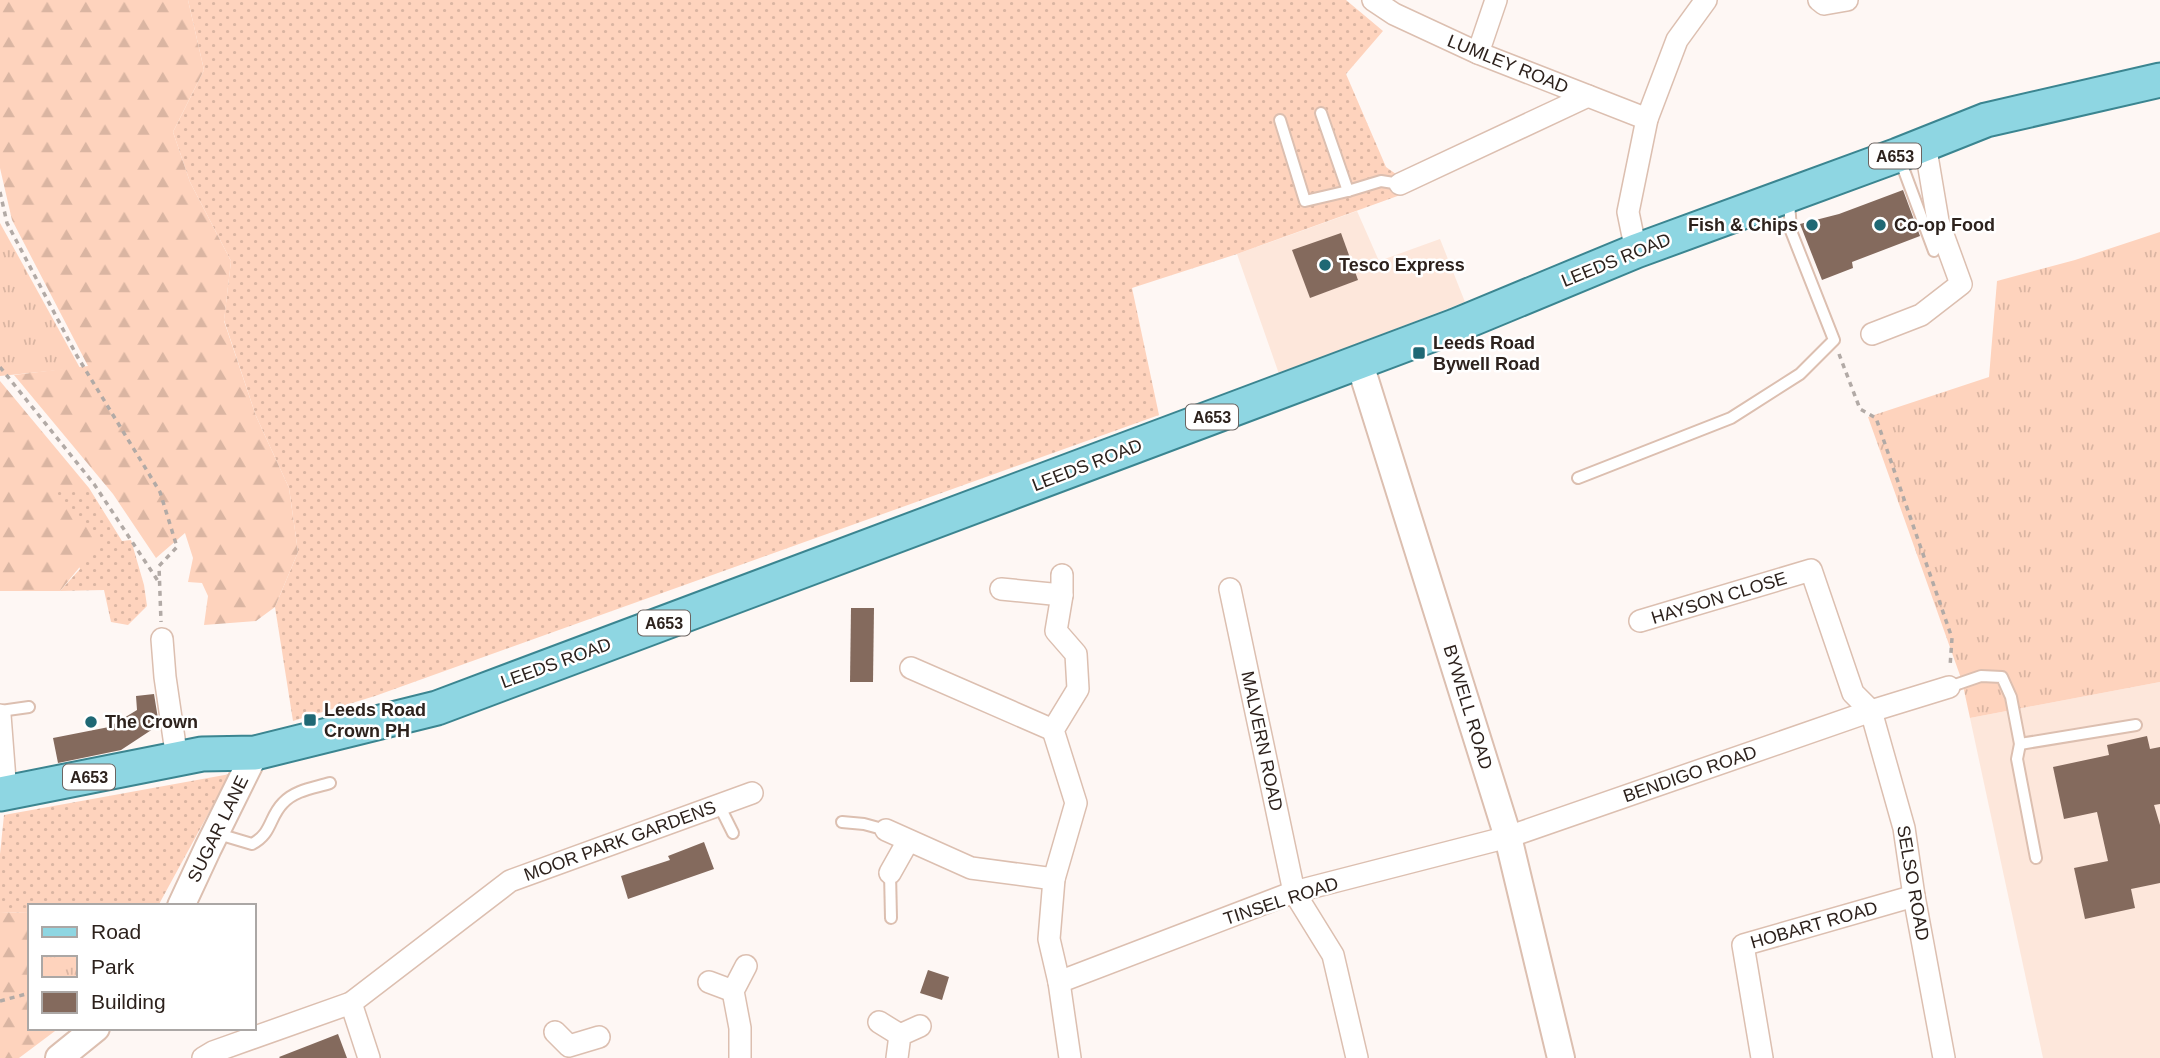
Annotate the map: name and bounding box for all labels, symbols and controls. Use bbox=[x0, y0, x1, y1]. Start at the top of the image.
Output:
street label: LUMLEY ROAD bbox=[1445, 31, 1571, 97]
road number: A653 bbox=[1869, 144, 1921, 168]
place label: Fish & Chips bbox=[1688, 215, 1798, 235]
place label: Co-op Food bbox=[1894, 215, 1995, 235]
marker: Fish & Chips bbox=[1804, 217, 1820, 233]
marker: Co-op Food bbox=[1872, 217, 1888, 233]
street label: LEEDS ROAD bbox=[1558, 229, 1674, 291]
place label: Tesco Express bbox=[1339, 255, 1465, 275]
marker: Tesco Express bbox=[1317, 257, 1333, 273]
place label: Leeds Road Bywell Road bbox=[1433, 333, 1540, 374]
marker: Leeds Road Bywell Road bbox=[1411, 345, 1427, 361]
road number: A653 bbox=[1186, 404, 1238, 430]
street label: LEEDS ROAD bbox=[1029, 435, 1145, 495]
street label: HAYSON CLOSE bbox=[1649, 568, 1789, 628]
road number: A653 bbox=[638, 610, 690, 636]
street label: LEEDS ROAD bbox=[498, 634, 614, 692]
street label: BYWELL ROAD bbox=[1440, 642, 1496, 772]
street label: MALVERN ROAD bbox=[1237, 669, 1287, 813]
place label: Leeds Road Crown PH bbox=[324, 700, 426, 741]
place label: The Crown bbox=[105, 712, 198, 732]
marker: Leeds Road Crown PH bbox=[302, 712, 318, 728]
marker: The Crown bbox=[83, 714, 99, 730]
street label: BENDIGO ROAD bbox=[1621, 742, 1759, 806]
road number: A653 bbox=[63, 764, 115, 790]
street label: SUGAR LANE bbox=[184, 772, 252, 886]
street label: MOOR PARK GARDENS bbox=[521, 797, 719, 885]
street label: SELSO ROAD bbox=[1893, 824, 1933, 942]
street label: TINSEL ROAD bbox=[1221, 873, 1341, 929]
street label: HOBART ROAD bbox=[1748, 897, 1880, 953]
legend bbox=[28, 904, 256, 1030]
text: Road bbox=[91, 920, 141, 943]
text: Park bbox=[91, 955, 135, 978]
text: Building bbox=[91, 990, 166, 1013]

